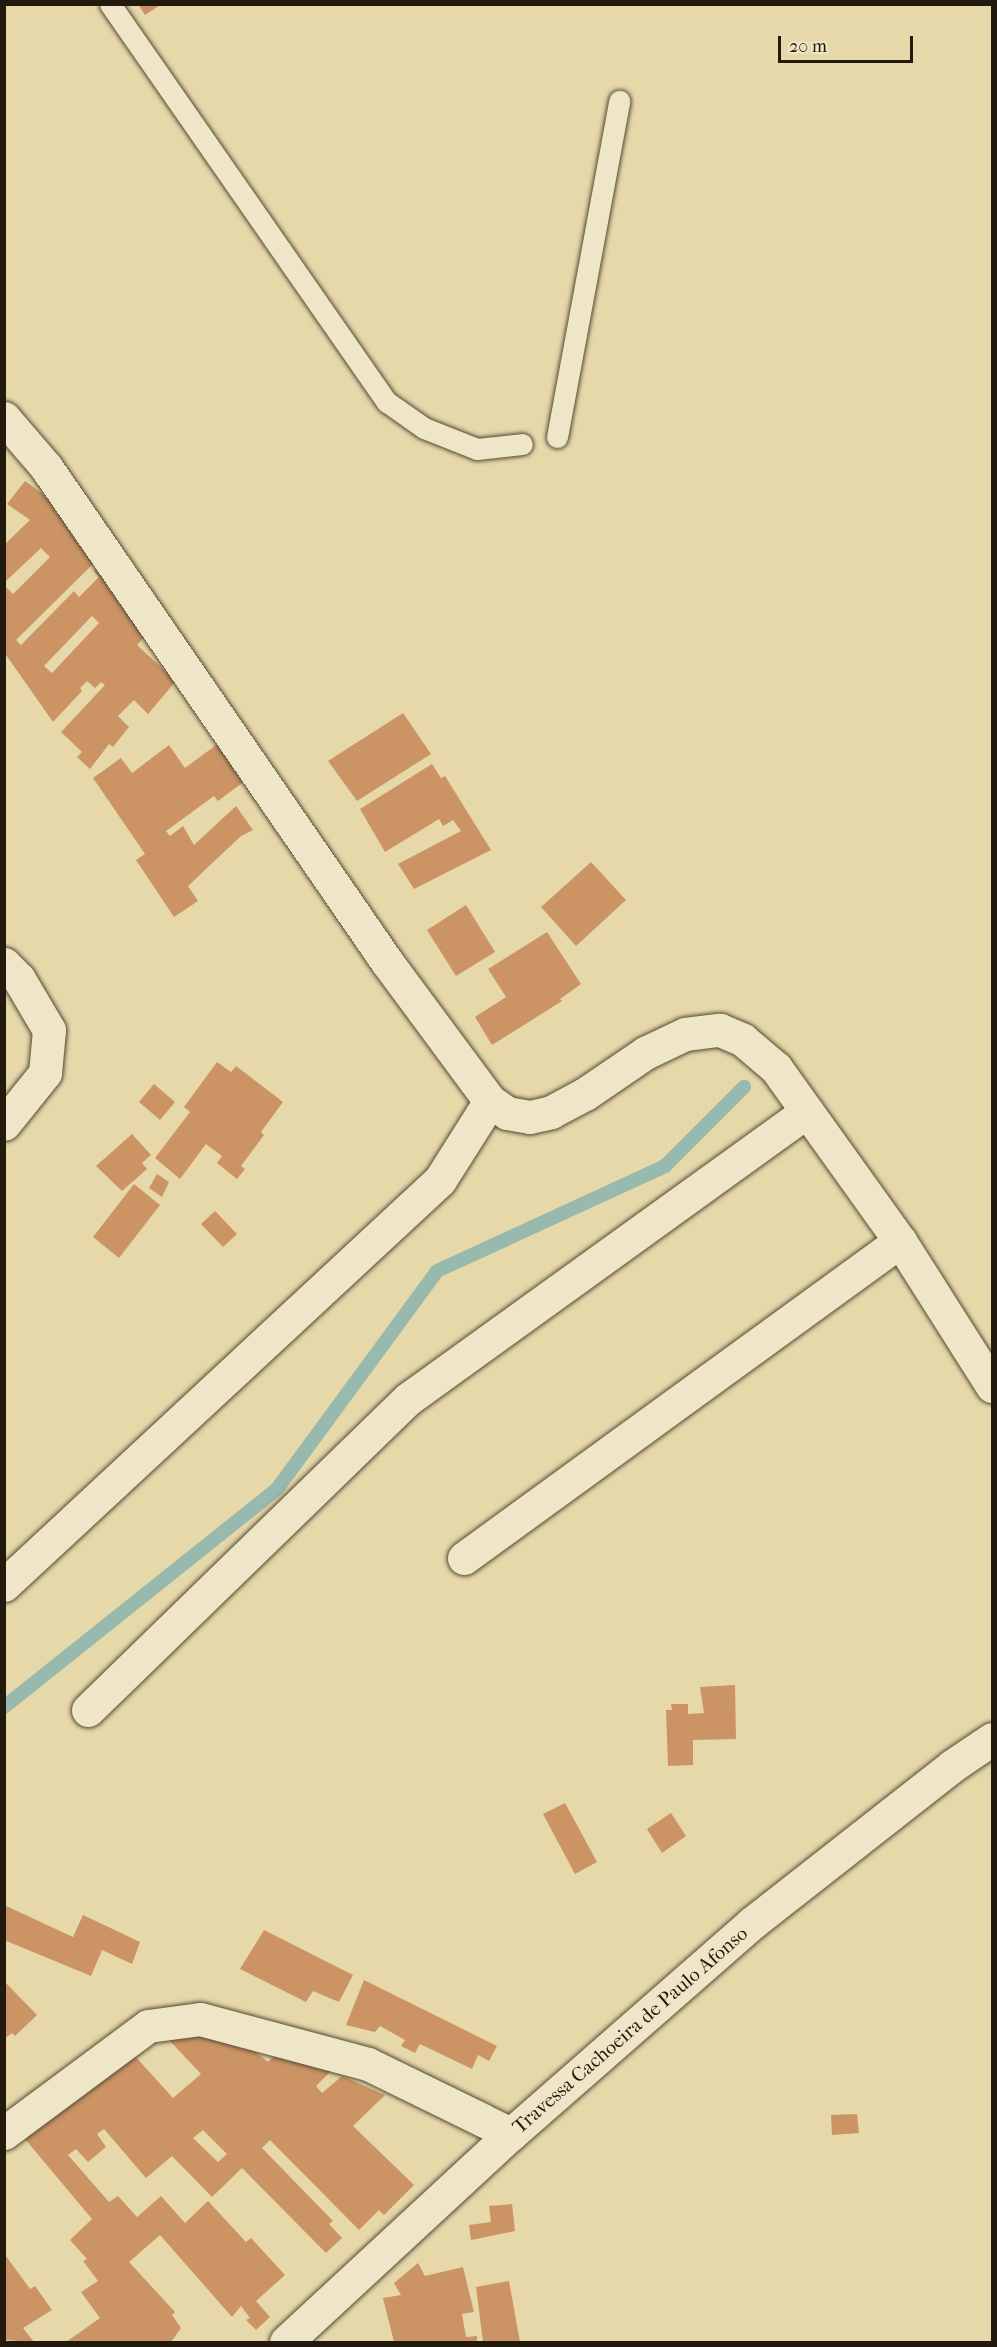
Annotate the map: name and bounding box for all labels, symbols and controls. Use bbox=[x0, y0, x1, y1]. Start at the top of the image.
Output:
scale bar bbox=[781, 24, 916, 62]
text: 20 m bbox=[789, 36, 827, 57]
street label: Travessa Cachoeira de Paulo Afonso bbox=[508, 1921, 752, 2139]

